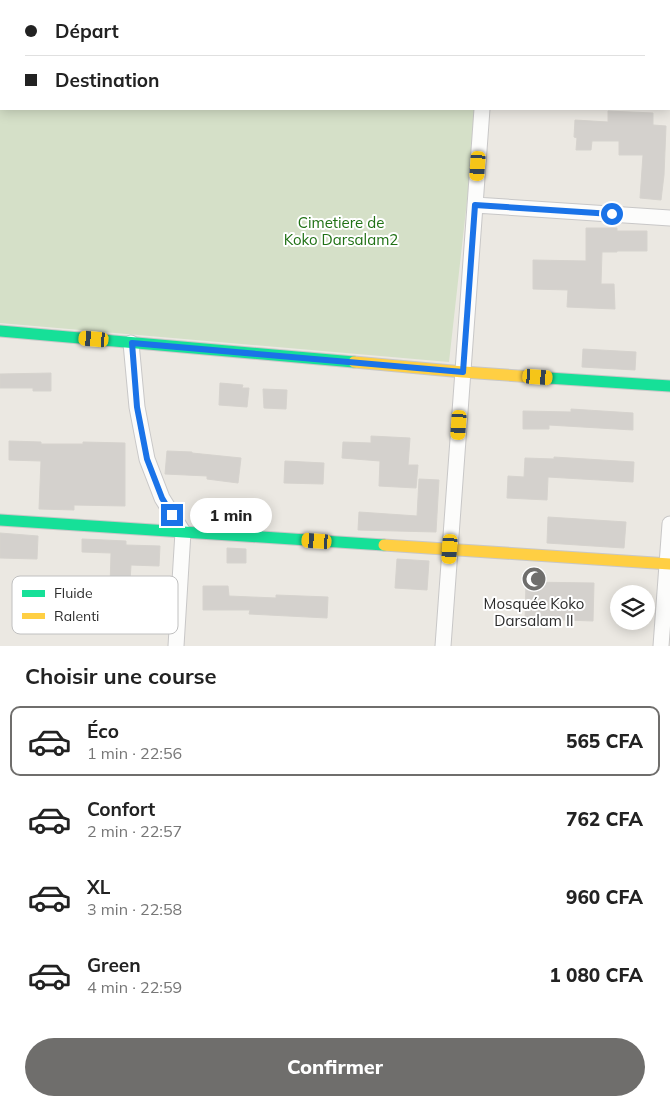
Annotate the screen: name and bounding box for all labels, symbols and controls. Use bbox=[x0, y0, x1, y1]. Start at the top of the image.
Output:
text: Départ bbox=[55, 19, 119, 43]
text: Destination bbox=[55, 68, 160, 92]
car bbox=[469, 151, 486, 181]
route start bbox=[601, 203, 623, 225]
park label: Cimetiere de Koko Darsalam2 bbox=[284, 213, 398, 249]
car bbox=[78, 330, 109, 348]
car bbox=[522, 368, 553, 386]
car bbox=[450, 410, 467, 440]
callout: 1 min bbox=[190, 498, 272, 532]
route end bbox=[161, 504, 183, 526]
text: 1 min bbox=[210, 505, 252, 525]
car bbox=[301, 532, 332, 550]
car bbox=[441, 534, 458, 564]
mosque icon: Mosquée Koko Darsalam II bbox=[521, 566, 547, 592]
legend bbox=[12, 576, 178, 634]
text: Fluide bbox=[54, 584, 93, 602]
map controls bbox=[610, 585, 655, 630]
button: layers bbox=[610, 585, 655, 630]
place label: Mosquée Koko Darsalam II bbox=[484, 594, 584, 630]
text: Ralenti bbox=[54, 607, 99, 625]
text: Choisir une course bbox=[25, 662, 217, 690]
icon: car bbox=[27, 719, 72, 764]
text: Éco bbox=[87, 719, 119, 743]
text: 565 CFA bbox=[566, 729, 643, 753]
text: 1 min · 22:56 bbox=[87, 743, 182, 763]
icon: car bbox=[27, 797, 72, 842]
text: Confort bbox=[87, 797, 155, 821]
text: 762 CFA bbox=[566, 807, 643, 831]
text: 2 min · 22:57 bbox=[87, 821, 182, 841]
icon: car bbox=[27, 875, 72, 920]
text: XL bbox=[87, 875, 110, 899]
text: 960 CFA bbox=[566, 885, 643, 909]
text: 3 min · 22:58 bbox=[87, 899, 182, 919]
icon: car bbox=[27, 953, 72, 998]
text: Green bbox=[87, 953, 141, 977]
text: 1 080 CFA bbox=[549, 963, 643, 987]
text: 4 min · 22:59 bbox=[87, 977, 182, 997]
button: Confirmer bbox=[25, 1038, 645, 1096]

